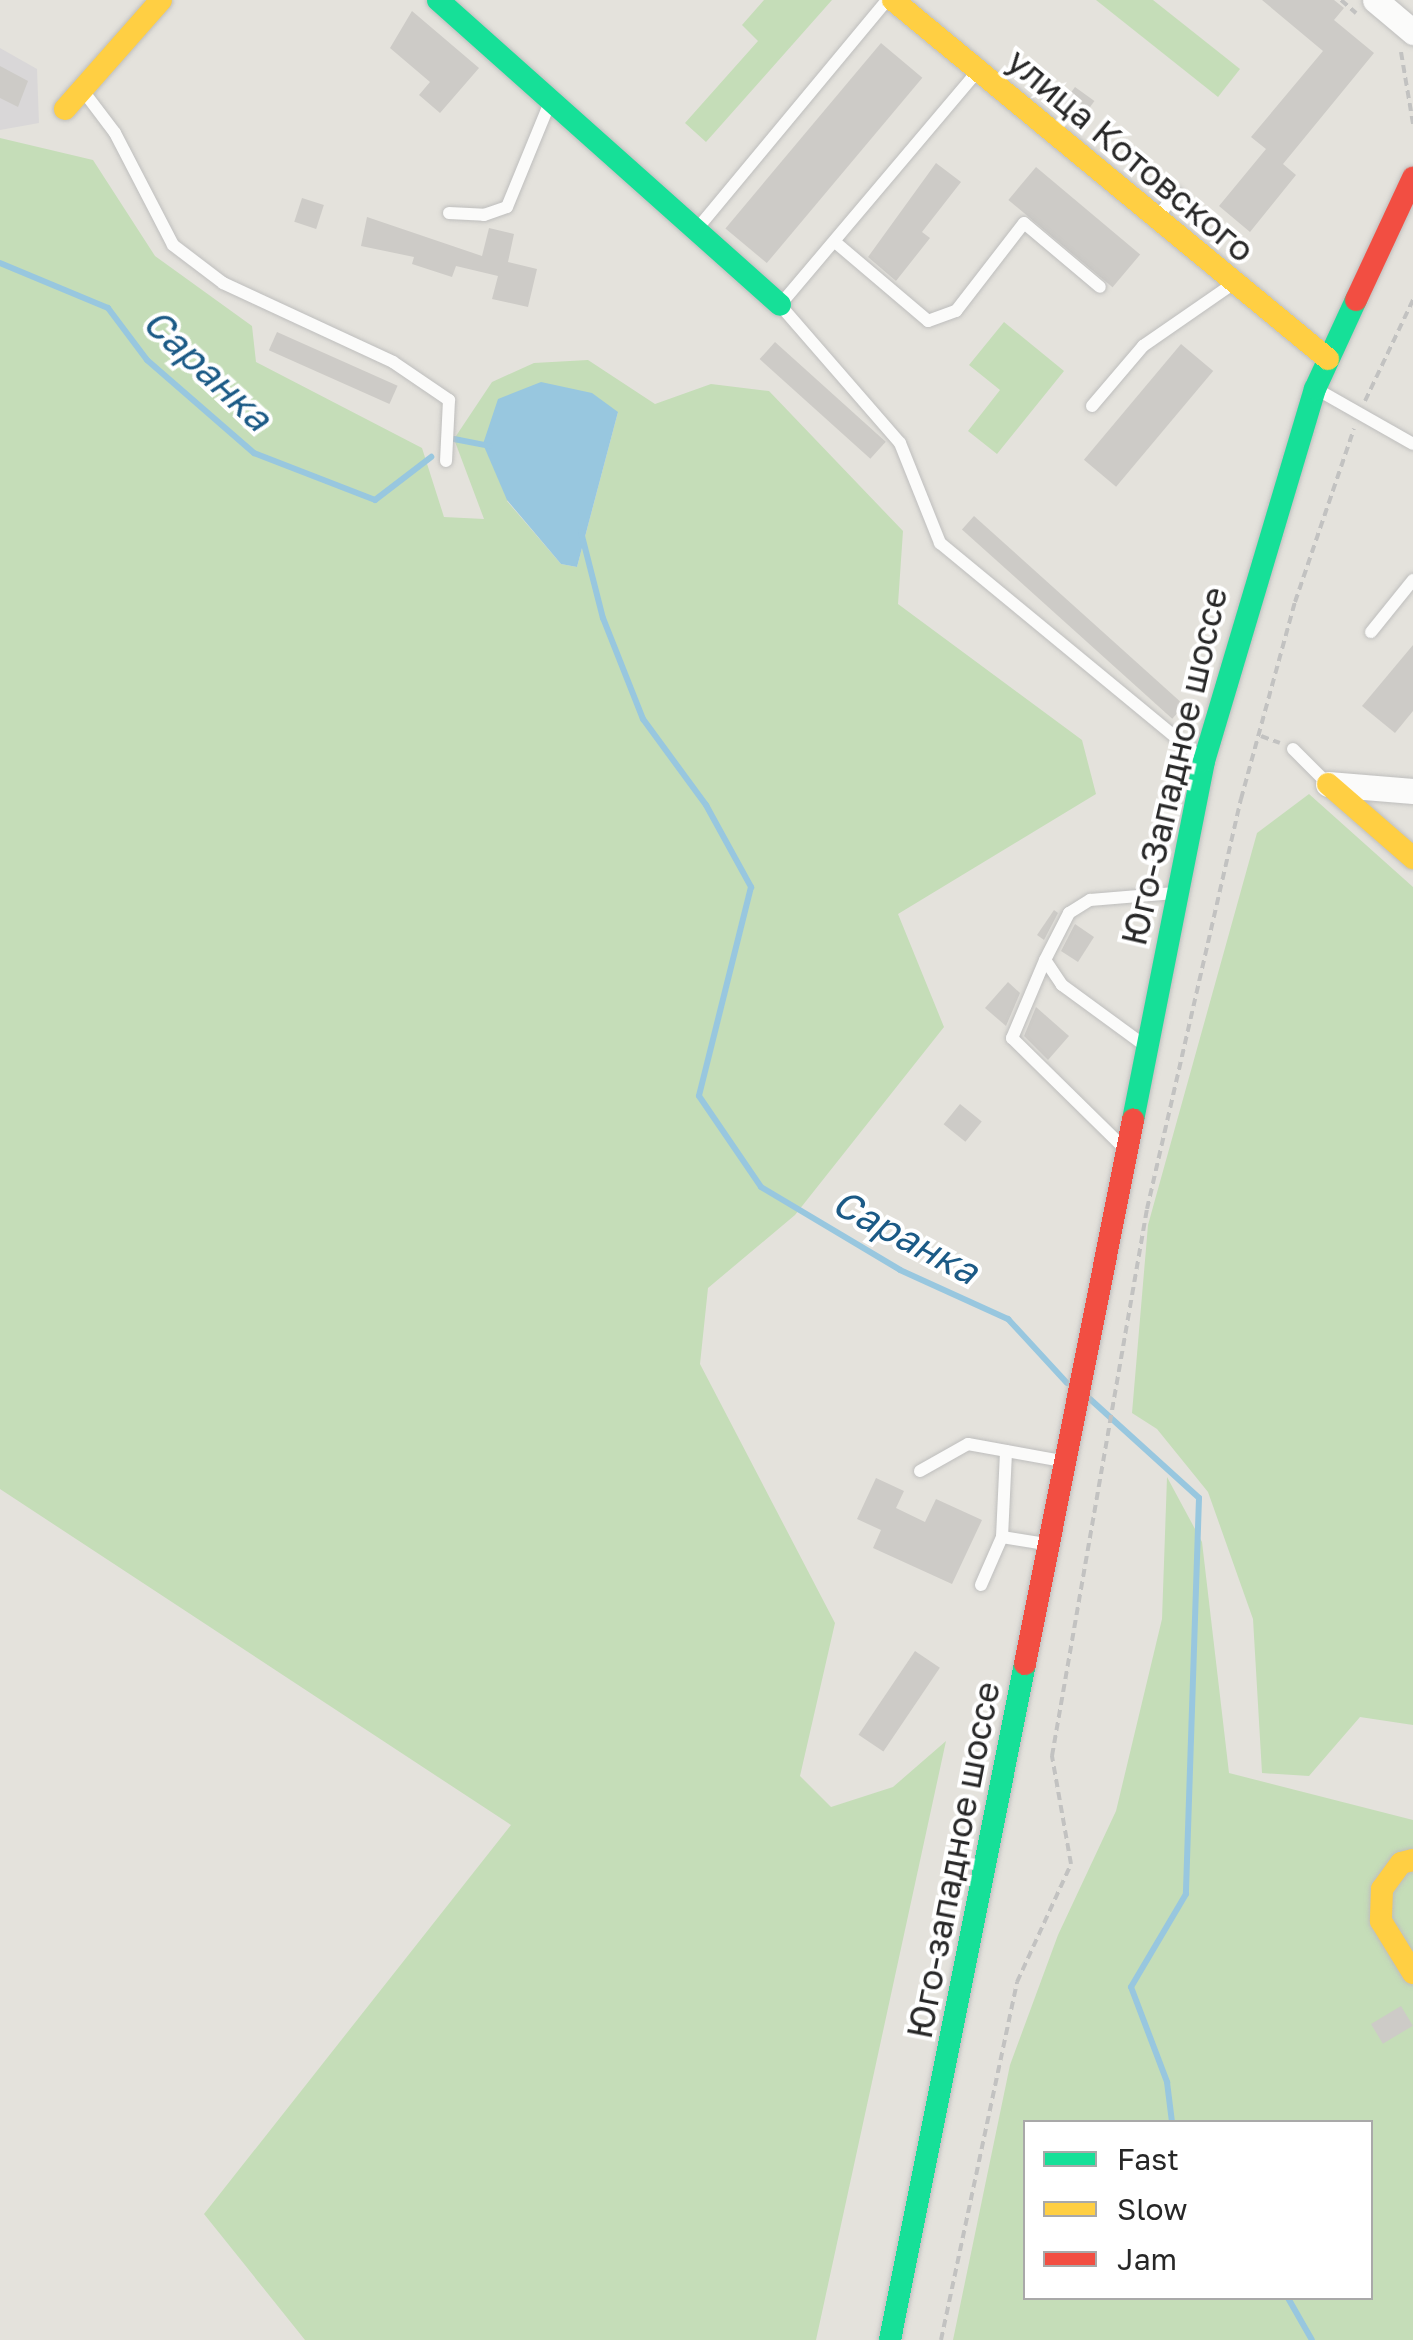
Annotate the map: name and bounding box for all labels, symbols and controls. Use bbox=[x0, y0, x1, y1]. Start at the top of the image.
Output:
street label: улица Котовского bbox=[999, 39, 1263, 271]
water label: Саранка bbox=[135, 298, 281, 440]
street label: Юго-Западное шоссе bbox=[1112, 583, 1236, 949]
water label: Саранка bbox=[825, 1179, 987, 1293]
street label: Юго-западное шоссе bbox=[898, 1678, 1008, 2042]
legend bbox=[1023, 2120, 1373, 2300]
text: Fast bbox=[1117, 2141, 1179, 2177]
text: Slow bbox=[1117, 2191, 1188, 2227]
text: Jam bbox=[1117, 2241, 1177, 2277]

